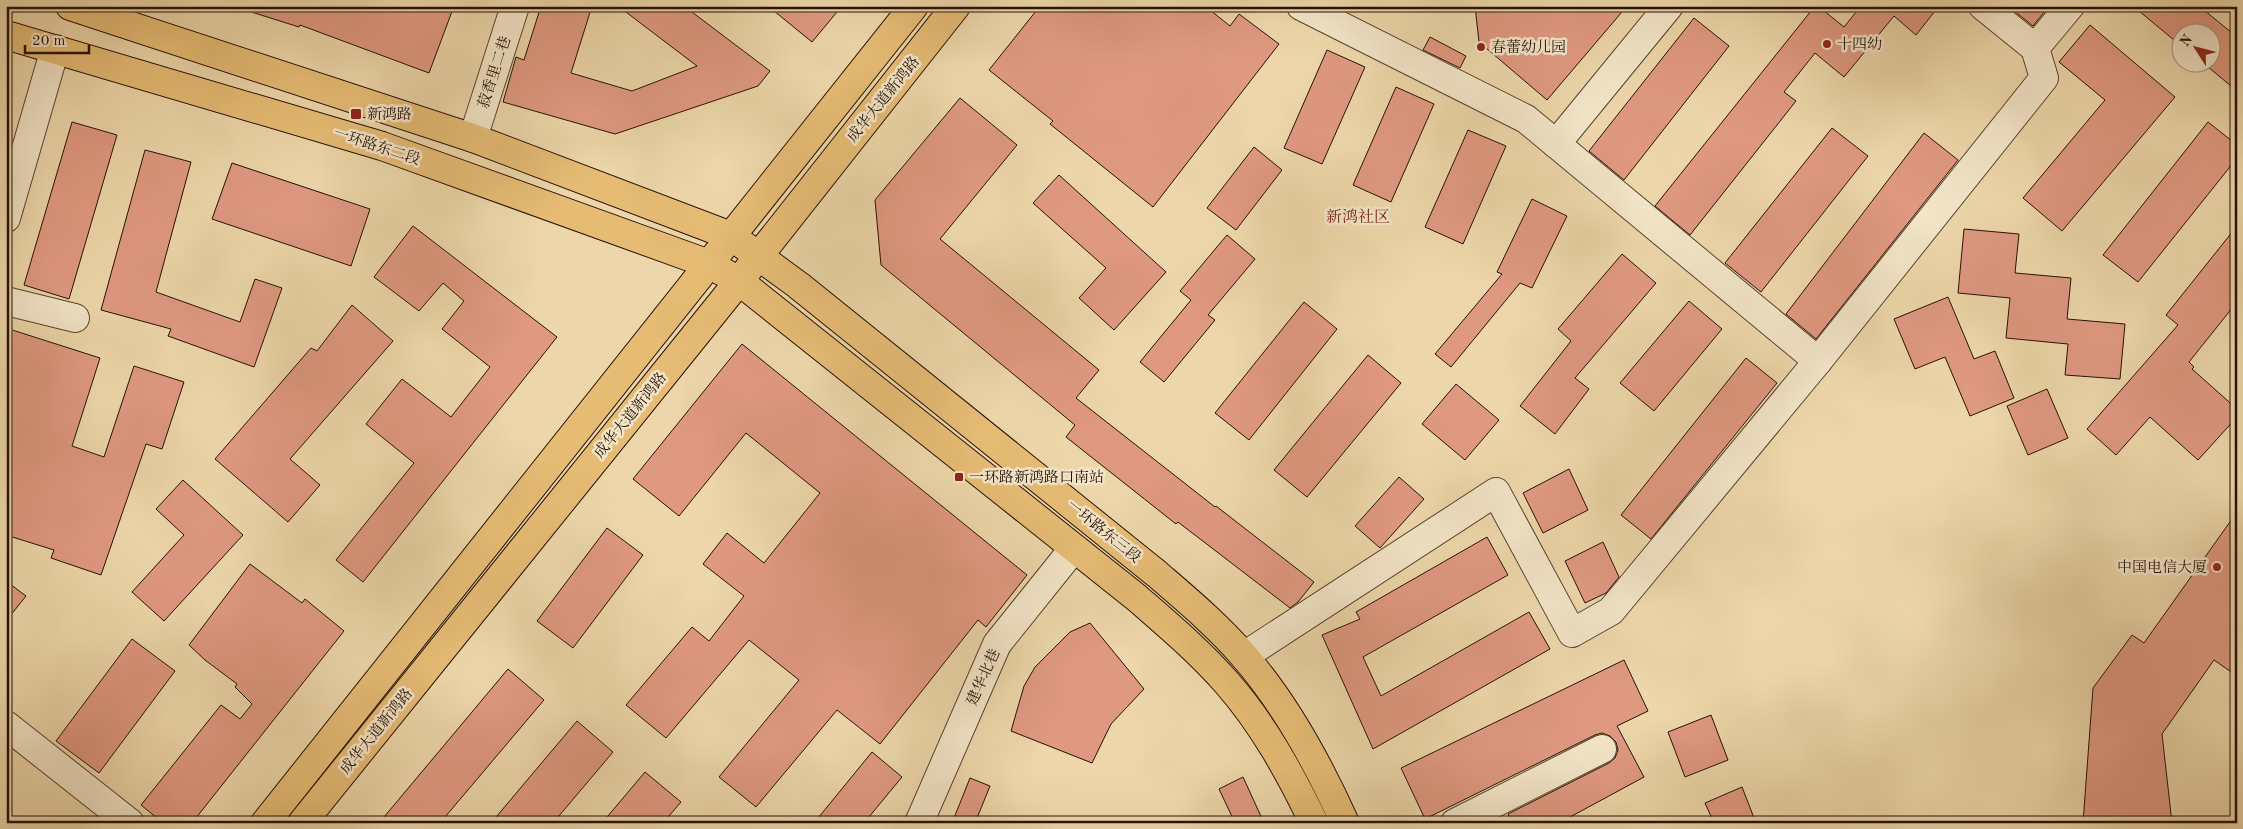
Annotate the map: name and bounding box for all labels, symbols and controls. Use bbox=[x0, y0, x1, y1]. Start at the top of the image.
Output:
scale bar bbox=[25, 22, 89, 54]
north arrow bbox=[2170, 22, 2220, 72]
text: N bbox=[2177, 32, 2195, 49]
text: 20 m bbox=[32, 34, 66, 49]
street label: 菽香里二巷 bbox=[475, 34, 514, 110]
place label: 十四幼 bbox=[1837, 36, 1882, 53]
marker: 十四幼 bbox=[1821, 38, 1833, 50]
place label: 春蕾幼儿园 bbox=[1491, 39, 1566, 56]
marker: 春蕾幼儿园 bbox=[1475, 41, 1487, 53]
street label: 成华大道新鸿路 bbox=[844, 53, 923, 145]
place label: 新鸿路 bbox=[367, 106, 412, 123]
marker: 新鸿路 bbox=[349, 107, 363, 121]
street label: 一环路东二段 bbox=[331, 124, 422, 168]
district label: 新鸿社区 bbox=[1326, 208, 1390, 226]
street label: 成华大道新鸿路 bbox=[591, 369, 670, 461]
place label: 一环路新鸿路口南站 bbox=[969, 469, 1104, 486]
marker: 一环路新鸿路口南站 bbox=[953, 471, 965, 483]
street label: 一环路东三段 bbox=[1063, 496, 1144, 566]
place label: 中国电信大厦 bbox=[2117, 559, 2207, 576]
marker: 中国电信大厦 bbox=[2211, 561, 2223, 573]
street label: 建华北巷 bbox=[963, 646, 1003, 708]
street label: 成华大道新鸿路 bbox=[337, 685, 416, 777]

